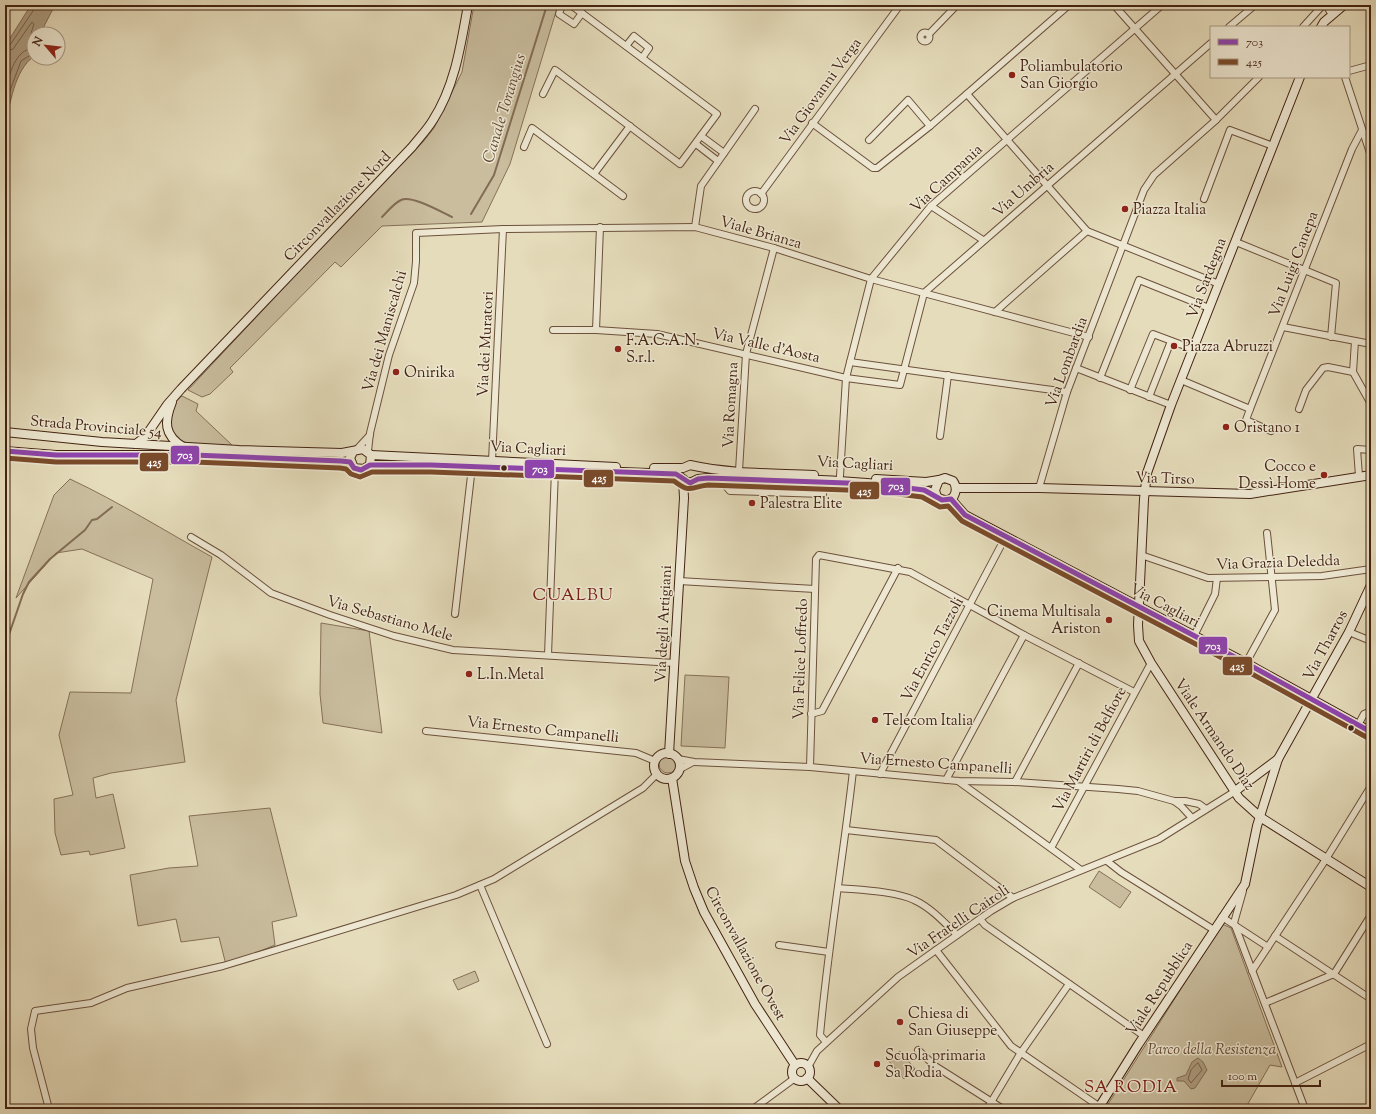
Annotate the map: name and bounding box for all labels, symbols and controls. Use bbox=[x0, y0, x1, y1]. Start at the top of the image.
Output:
north arrow bbox=[26, 26, 66, 66]
legend bbox=[1210, 26, 1350, 78]
text: N bbox=[28, 34, 47, 50]
street label: Via Giovanni Verga bbox=[775, 34, 867, 150]
text: 703 bbox=[1246, 34, 1263, 52]
water label: Canale Torangius bbox=[478, 51, 533, 166]
text: 425 bbox=[1246, 54, 1262, 72]
place label: Poliambulatorio San Giorgio bbox=[1020, 57, 1123, 95]
marker: Poliambulatorio San Giorgio bbox=[1007, 70, 1017, 80]
street label: Via Campania bbox=[906, 140, 988, 218]
street label: Circonvallazione Nord bbox=[280, 147, 397, 267]
street label: Via Umbria bbox=[989, 158, 1059, 223]
place label: Piazza Italia bbox=[1133, 200, 1206, 221]
marker: Piazza Italia bbox=[1120, 204, 1130, 214]
street label: Via Luigi Canepa bbox=[1265, 208, 1324, 321]
street label: Viale Brianza bbox=[717, 212, 804, 255]
street label: Via Sardegna bbox=[1182, 235, 1233, 322]
street label: Via dei Maniscalchi bbox=[358, 268, 413, 395]
street label: Via dei Muratori bbox=[473, 291, 500, 398]
street label: Via Lombardia bbox=[1041, 314, 1094, 411]
street label: Via Valle d'Aosta bbox=[710, 324, 822, 369]
place label: F.A.C.A.N. S.r.l. bbox=[626, 331, 700, 369]
place label: Piazza Abruzzi bbox=[1182, 337, 1273, 358]
marker: Piazza Abruzzi bbox=[1169, 341, 1179, 351]
marker: F.A.C.A.N. S.r.l. bbox=[613, 344, 623, 354]
street label: Via Romagna bbox=[719, 361, 744, 449]
place label: Onirika bbox=[404, 363, 455, 384]
marker: Onirika bbox=[391, 367, 401, 377]
street label: Strada Provinciale 54 bbox=[29, 411, 163, 444]
place label: Oristano 1 bbox=[1234, 418, 1300, 439]
marker: Oristano 1 bbox=[1221, 422, 1231, 432]
street label: Via Cagliari bbox=[489, 437, 567, 462]
line badge: 703 bbox=[170, 445, 200, 465]
text: 703 bbox=[177, 448, 193, 464]
line badge: 425 bbox=[139, 452, 169, 472]
street label: Via Cagliari bbox=[816, 452, 894, 477]
text: 425 bbox=[146, 455, 161, 471]
place label: Cocco e Dessì Home bbox=[1239, 457, 1316, 495]
line badge: 703 bbox=[524, 459, 555, 479]
text: 703 bbox=[532, 462, 548, 478]
unlabelled marker bbox=[499, 463, 509, 473]
street label: Via Tirso bbox=[1135, 468, 1195, 491]
line badge: 425 bbox=[583, 469, 614, 488]
marker: Cocco e Dessì Home bbox=[1319, 470, 1329, 480]
text: 425 bbox=[591, 471, 606, 487]
line badge: 703 bbox=[880, 477, 911, 496]
text: 703 bbox=[888, 479, 904, 495]
line badge: 425 bbox=[849, 481, 880, 500]
text: 425 bbox=[856, 484, 871, 500]
place label: Palestra Elite bbox=[760, 494, 843, 515]
marker: Palestra Elite bbox=[747, 498, 757, 508]
street label: Via Grazia Deledda bbox=[1216, 551, 1340, 576]
street label: Via degli Artigiani bbox=[651, 564, 678, 684]
street label: Via Cagliari bbox=[1126, 579, 1203, 634]
district label: CUALBU bbox=[532, 584, 614, 608]
street label: Via Sebastiano Mele bbox=[324, 591, 455, 647]
street label: Via Enrico Tazzoli bbox=[897, 594, 970, 706]
street label: Via Felice Loffredo bbox=[789, 598, 814, 720]
place label: Cinema Multisala Ariston bbox=[987, 602, 1101, 640]
street label: Via Tharros bbox=[1299, 607, 1354, 685]
marker: Cinema Multisala Ariston bbox=[1104, 615, 1114, 625]
line badge: 703 bbox=[1198, 636, 1228, 655]
text: 703 bbox=[1205, 639, 1221, 655]
line badge: 425 bbox=[1222, 656, 1253, 676]
text: 425 bbox=[1229, 659, 1244, 675]
place label: L.In.Metal bbox=[477, 665, 544, 686]
marker: L.In.Metal bbox=[464, 669, 474, 679]
street label: Viale Armando Diaz bbox=[1169, 675, 1259, 795]
street label: Via Martiri di Belfiore bbox=[1048, 683, 1132, 816]
place label: Telecom Italia bbox=[883, 711, 973, 732]
street label: Via Ernesto Campanelli bbox=[466, 712, 620, 749]
marker: Telecom Italia bbox=[870, 715, 880, 725]
unlabelled marker bbox=[1346, 723, 1356, 733]
street label: Via Ernesto Campanelli bbox=[859, 749, 1013, 780]
street label: Via Fratelli Cairoli bbox=[904, 880, 1014, 964]
street label: Circonvallazione Ovest bbox=[699, 883, 790, 1025]
street label: Viale Repubblica bbox=[1122, 937, 1199, 1040]
place label: Chiesa di San Giuseppe bbox=[908, 1004, 997, 1042]
marker: Chiesa di San Giuseppe bbox=[895, 1017, 905, 1027]
park label: Parco della Resistenza bbox=[1148, 1040, 1276, 1061]
place label: Scuola primaria Sa Rodia bbox=[885, 1046, 986, 1084]
marker: Scuola primaria Sa Rodia bbox=[872, 1059, 882, 1069]
scale bar bbox=[1222, 1062, 1320, 1088]
text: 100 m bbox=[1228, 1068, 1257, 1086]
district label: SA RODIA bbox=[1084, 1076, 1178, 1100]

